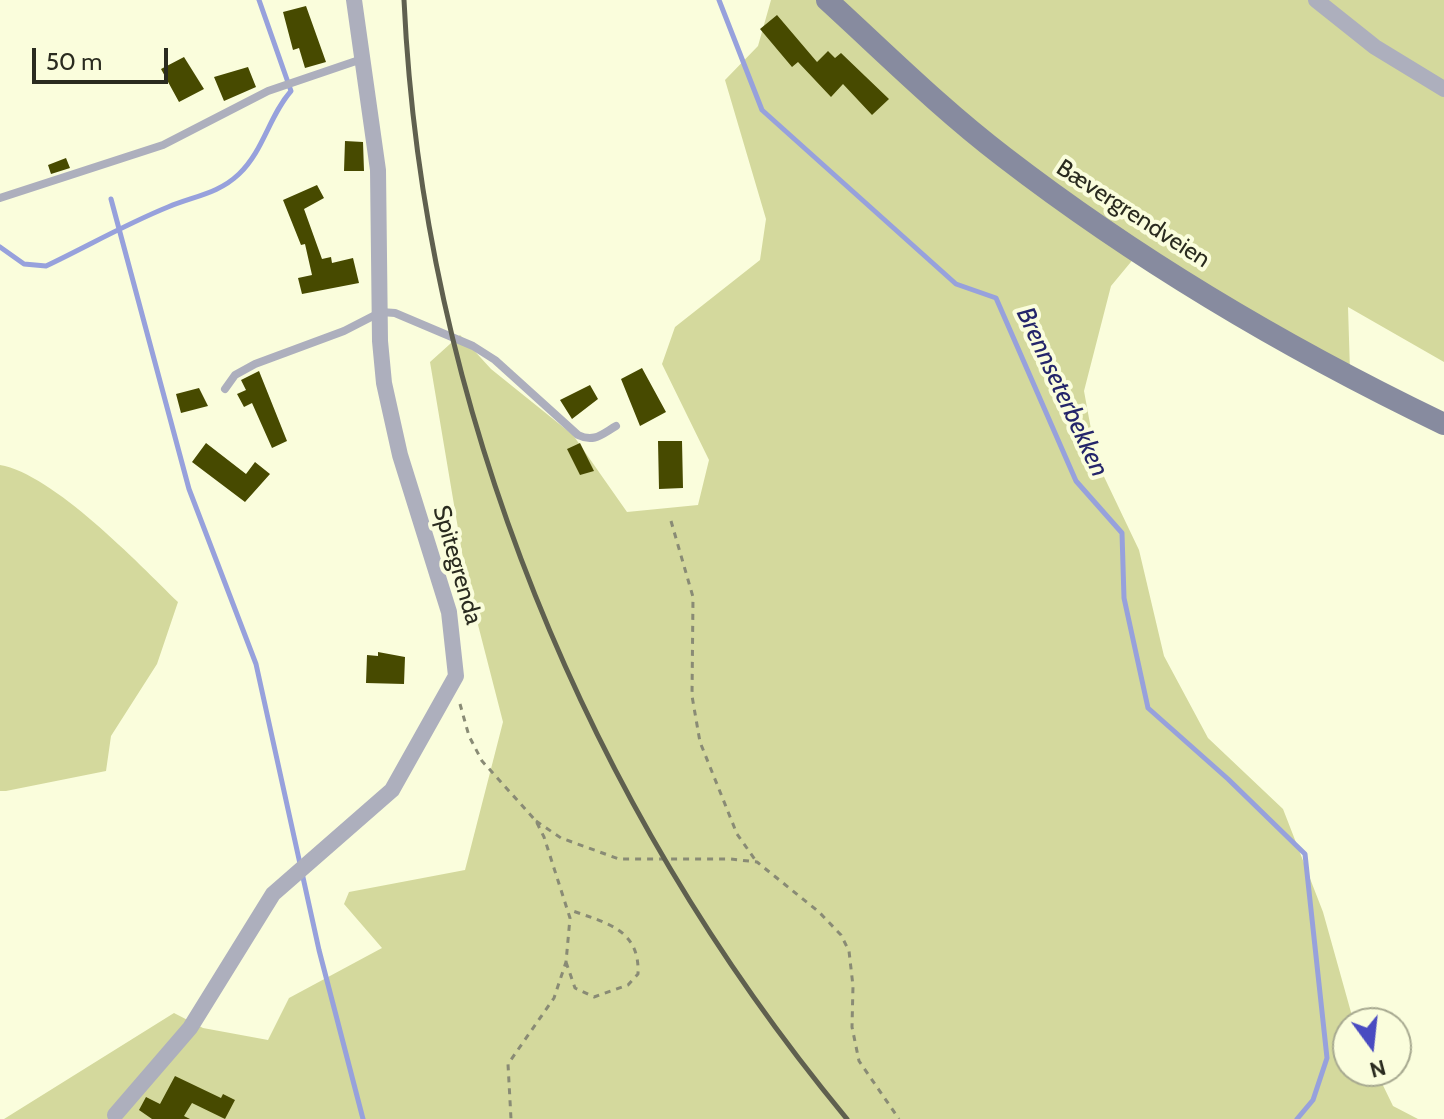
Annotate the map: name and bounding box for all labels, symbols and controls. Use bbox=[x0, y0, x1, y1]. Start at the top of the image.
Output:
scale bar bbox=[36, 32, 172, 82]
text: 50 m bbox=[46, 47, 102, 76]
street label: Bævergrendveien bbox=[1051, 154, 1215, 274]
water label: Brennseterbekken bbox=[1009, 302, 1115, 482]
street label: Spitegrenda bbox=[426, 502, 488, 628]
north arrow bbox=[1332, 1007, 1412, 1087]
text: N bbox=[1367, 1054, 1389, 1084]

